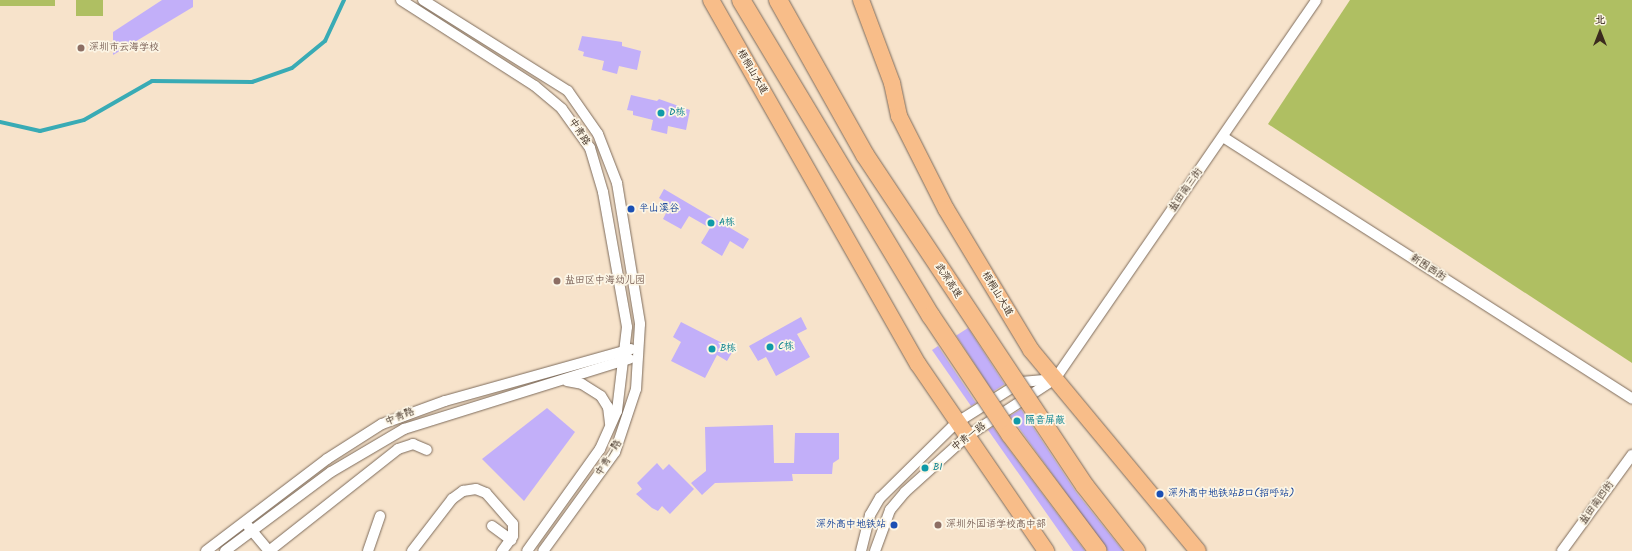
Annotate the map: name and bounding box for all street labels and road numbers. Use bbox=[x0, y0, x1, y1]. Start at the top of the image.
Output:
street label: 梧桐山大道 bbox=[734, 47, 770, 97]
street label: 中青路 bbox=[566, 116, 592, 148]
street label: 盐田南三街 bbox=[1167, 166, 1205, 214]
street label: 新围西街 bbox=[1408, 252, 1448, 284]
street label: 武深高速 bbox=[932, 261, 964, 301]
street label: 梧桐山大道 bbox=[979, 269, 1015, 319]
street label: 中青路 bbox=[384, 406, 416, 428]
street label: 中青一路 bbox=[949, 420, 989, 454]
street label: 中青一路 bbox=[593, 438, 625, 478]
street label: 盐田南四街 bbox=[1577, 479, 1617, 527]

